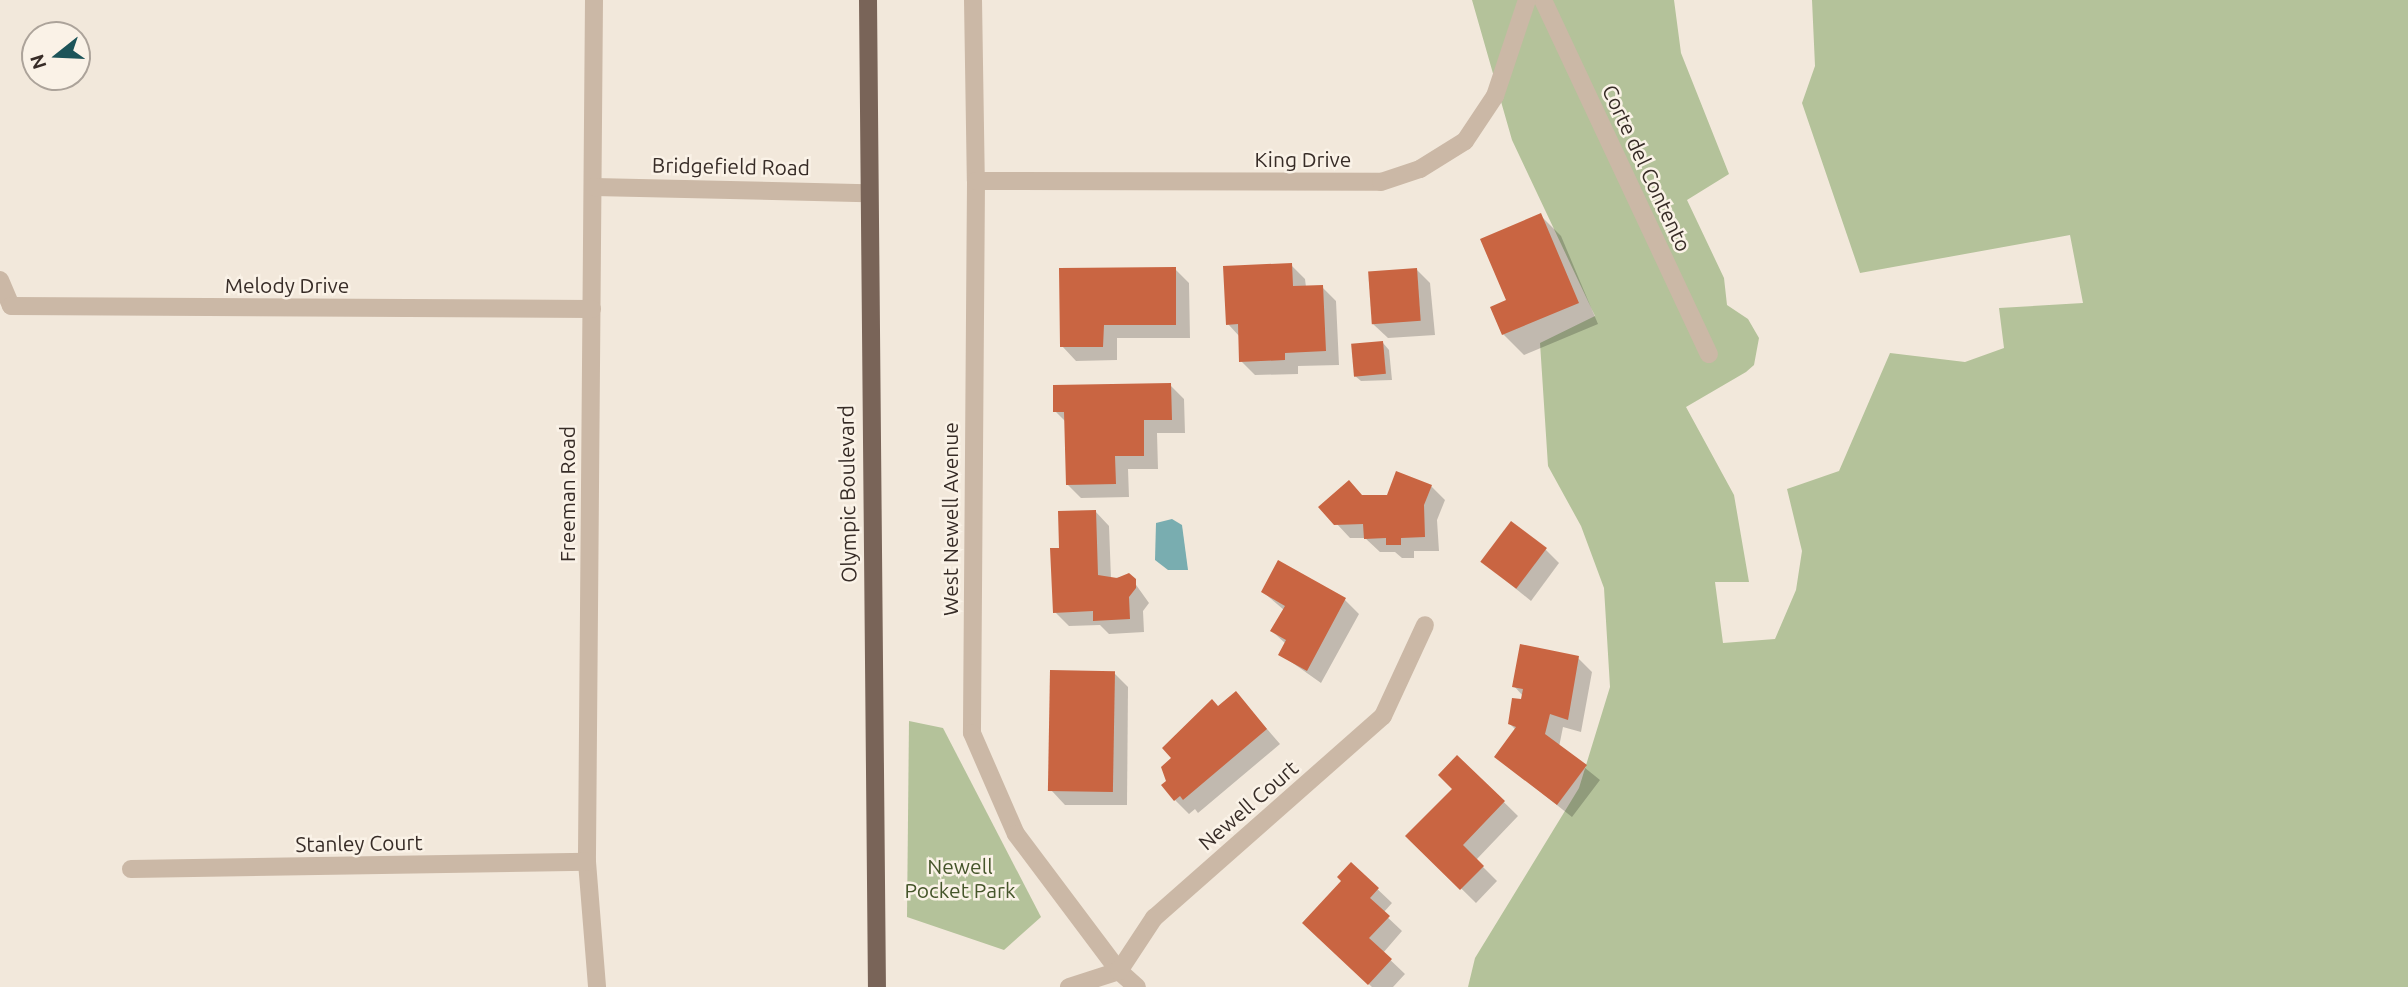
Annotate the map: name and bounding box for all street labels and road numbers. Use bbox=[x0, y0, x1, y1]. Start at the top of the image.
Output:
street label: Corte del Contento bbox=[1597, 81, 1697, 255]
street label: King Drive bbox=[1255, 146, 1351, 172]
street label: Bridgefield Road bbox=[652, 152, 810, 180]
street label: Melody Drive bbox=[225, 272, 349, 298]
street label: Olympic Boulevard bbox=[833, 405, 861, 583]
street label: West Newell Avenue bbox=[937, 422, 963, 616]
street label: Freeman Road bbox=[554, 426, 580, 562]
street label: Newell Court bbox=[1193, 755, 1303, 855]
street label: Stanley Court bbox=[295, 829, 423, 857]

